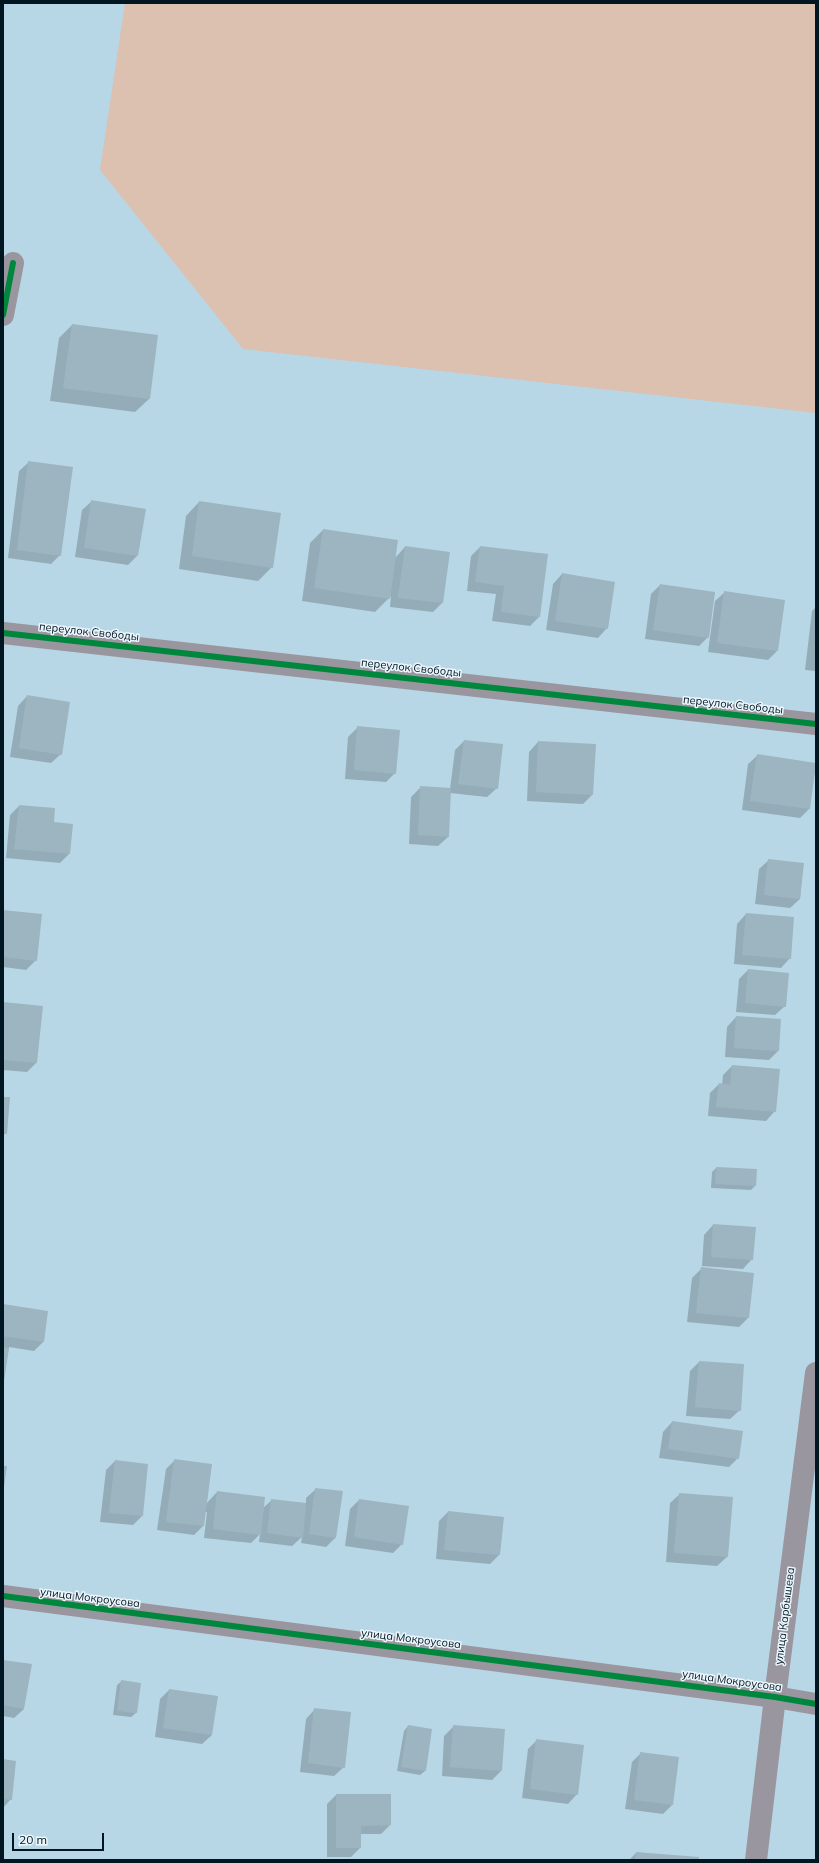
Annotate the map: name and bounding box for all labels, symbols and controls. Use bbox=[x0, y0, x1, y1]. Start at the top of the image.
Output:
street label: переулок Свободы bbox=[38, 620, 140, 644]
street label: переулок Свободы bbox=[360, 656, 462, 680]
street label: переулок Свободы bbox=[682, 693, 784, 717]
street label: улица Карбышева bbox=[772, 1567, 798, 1665]
street label: улица Мокроусова bbox=[39, 1585, 141, 1611]
street label: улица Мокроусова bbox=[360, 1626, 462, 1652]
street label: улица Мокроусова bbox=[681, 1667, 783, 1695]
scale bar bbox=[14, 1825, 106, 1851]
text: 20 m bbox=[19, 1832, 47, 1847]

